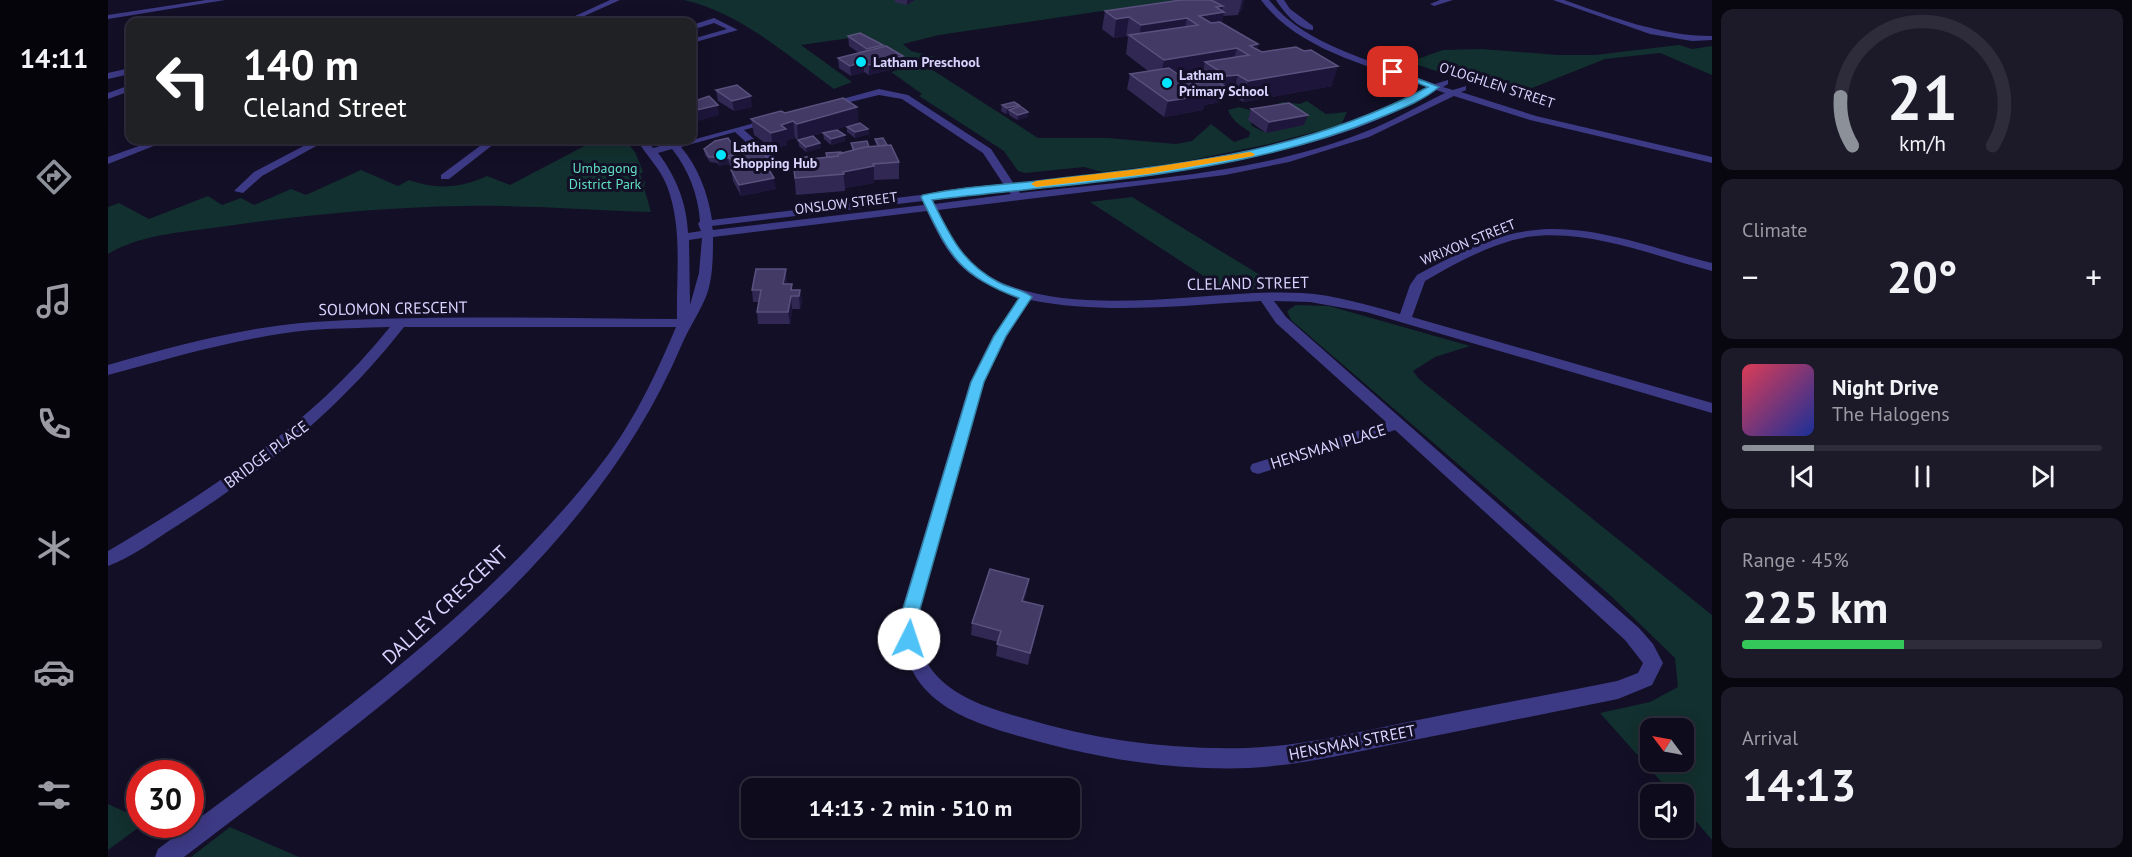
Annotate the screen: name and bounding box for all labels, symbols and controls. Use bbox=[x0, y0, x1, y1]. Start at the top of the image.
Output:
text: 140 m bbox=[243, 37, 359, 92]
text: 14:11 bbox=[20, 41, 88, 75]
icon: left bbox=[144, 42, 222, 120]
pin bbox=[1367, 46, 1418, 97]
place label: Latham Preschool bbox=[873, 53, 981, 71]
marker: Latham Preschool bbox=[854, 55, 868, 69]
icon: arrive bbox=[1376, 55, 1409, 88]
text: 21 bbox=[1887, 56, 1957, 137]
street label: O'LOGHLEN STREET bbox=[1437, 58, 1557, 112]
place label: Latham Primary School bbox=[1179, 66, 1269, 100]
marker: Latham Primary School bbox=[1160, 76, 1174, 90]
text: Cleland Street bbox=[243, 90, 407, 124]
text: km/h bbox=[1898, 130, 1945, 158]
place label: Latham Shopping Hub bbox=[733, 138, 818, 172]
marker: Latham Shopping Hub bbox=[714, 148, 728, 162]
icon: directions bbox=[33, 156, 75, 198]
park label: Umbagong District Park bbox=[569, 159, 642, 193]
street label: ONSLOW STREET bbox=[794, 188, 899, 218]
street label: WRIXON STREET bbox=[1418, 215, 1518, 269]
text: Climate bbox=[1742, 217, 1808, 243]
text: 20° bbox=[1887, 247, 1957, 305]
text: − bbox=[1742, 255, 1759, 298]
text: + bbox=[2085, 255, 2102, 298]
street label: CLELAND STREET bbox=[1187, 272, 1309, 294]
icon: music bbox=[33, 280, 75, 322]
street label: SOLOMON CRESCENT bbox=[318, 297, 468, 319]
text: Night Drive bbox=[1832, 373, 1939, 401]
text: The Halogens bbox=[1832, 401, 1950, 427]
icon: phone bbox=[33, 403, 75, 445]
street label: BRIDGE PLACE bbox=[220, 416, 312, 492]
street label: HENSMAN PLACE bbox=[1268, 419, 1388, 473]
icon: previous bbox=[1786, 460, 1819, 493]
icon: pause bbox=[1906, 460, 1939, 493]
icon: next bbox=[2026, 460, 2059, 493]
icon: climate bbox=[33, 527, 75, 569]
street label: DALLEY CRESCENT bbox=[377, 540, 513, 670]
text: Range · 45% bbox=[1742, 547, 1849, 573]
text: 225 km bbox=[1742, 577, 1888, 635]
position arrow bbox=[877, 607, 941, 671]
icon: car bbox=[33, 651, 75, 693]
north arrow bbox=[1640, 718, 1694, 772]
map controls bbox=[1640, 718, 1694, 838]
street label: HENSMAN STREET bbox=[1287, 720, 1417, 764]
text: Arrival bbox=[1742, 725, 1798, 751]
text: 14:13 bbox=[1742, 755, 1856, 813]
speed limit sign: 30 bbox=[126, 760, 204, 838]
icon: filters bbox=[33, 774, 75, 816]
button: sound bbox=[1640, 784, 1694, 838]
text: 14:13 · 2 min · 510 m bbox=[809, 794, 1012, 822]

